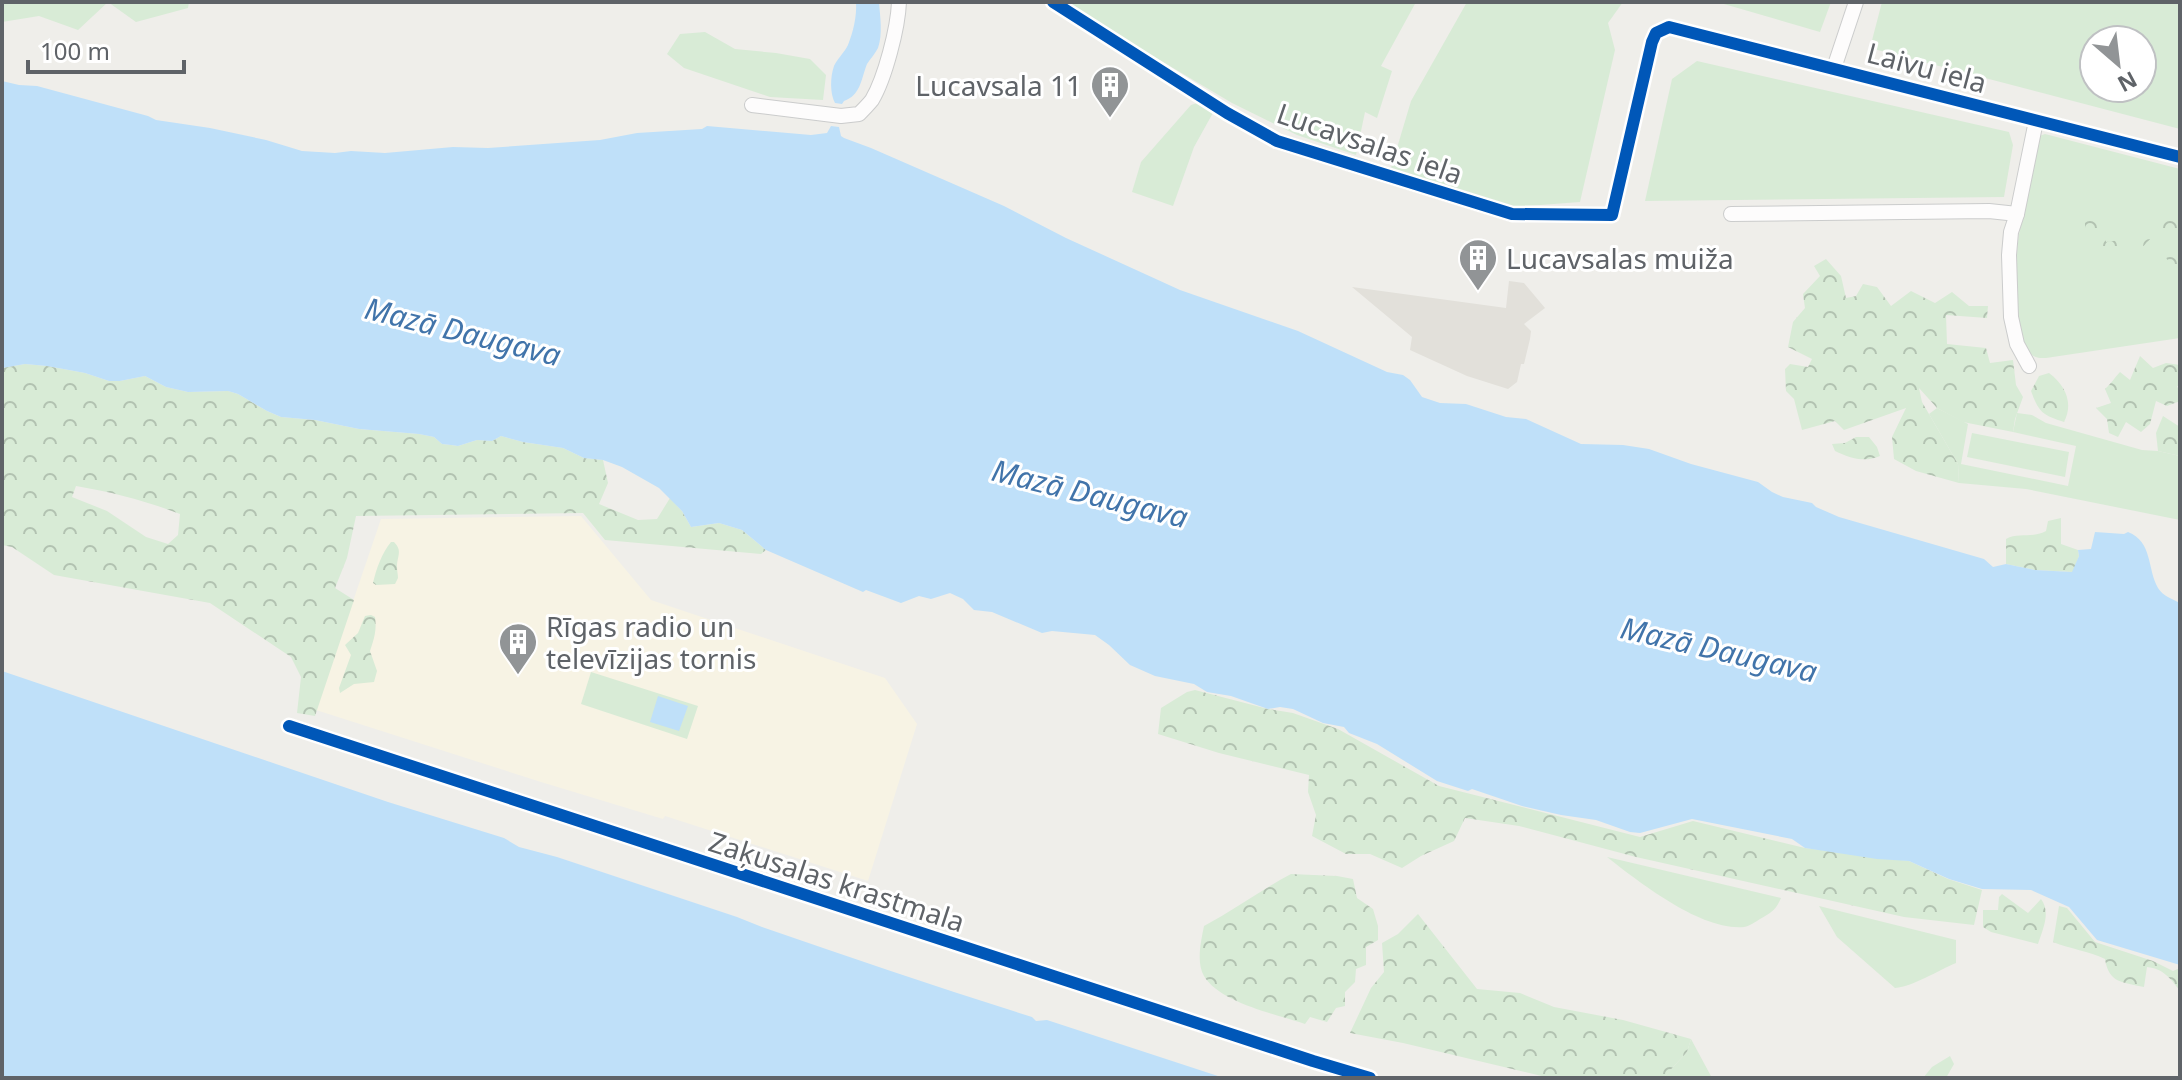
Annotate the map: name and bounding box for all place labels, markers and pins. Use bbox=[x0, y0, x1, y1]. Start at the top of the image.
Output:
building icon: Lucavsala 11 bbox=[1089, 64, 1131, 119]
place label: Lucavsala 11 bbox=[915, 66, 1082, 104]
building icon: Lucavsalas muiža bbox=[1457, 237, 1499, 292]
place label: Lucavsalas muiža bbox=[1506, 239, 1734, 277]
place label: Rīgas radio un televīzijas tornis bbox=[546, 607, 756, 677]
building icon: Rīgas radio un televīzijas tornis bbox=[497, 621, 539, 676]

